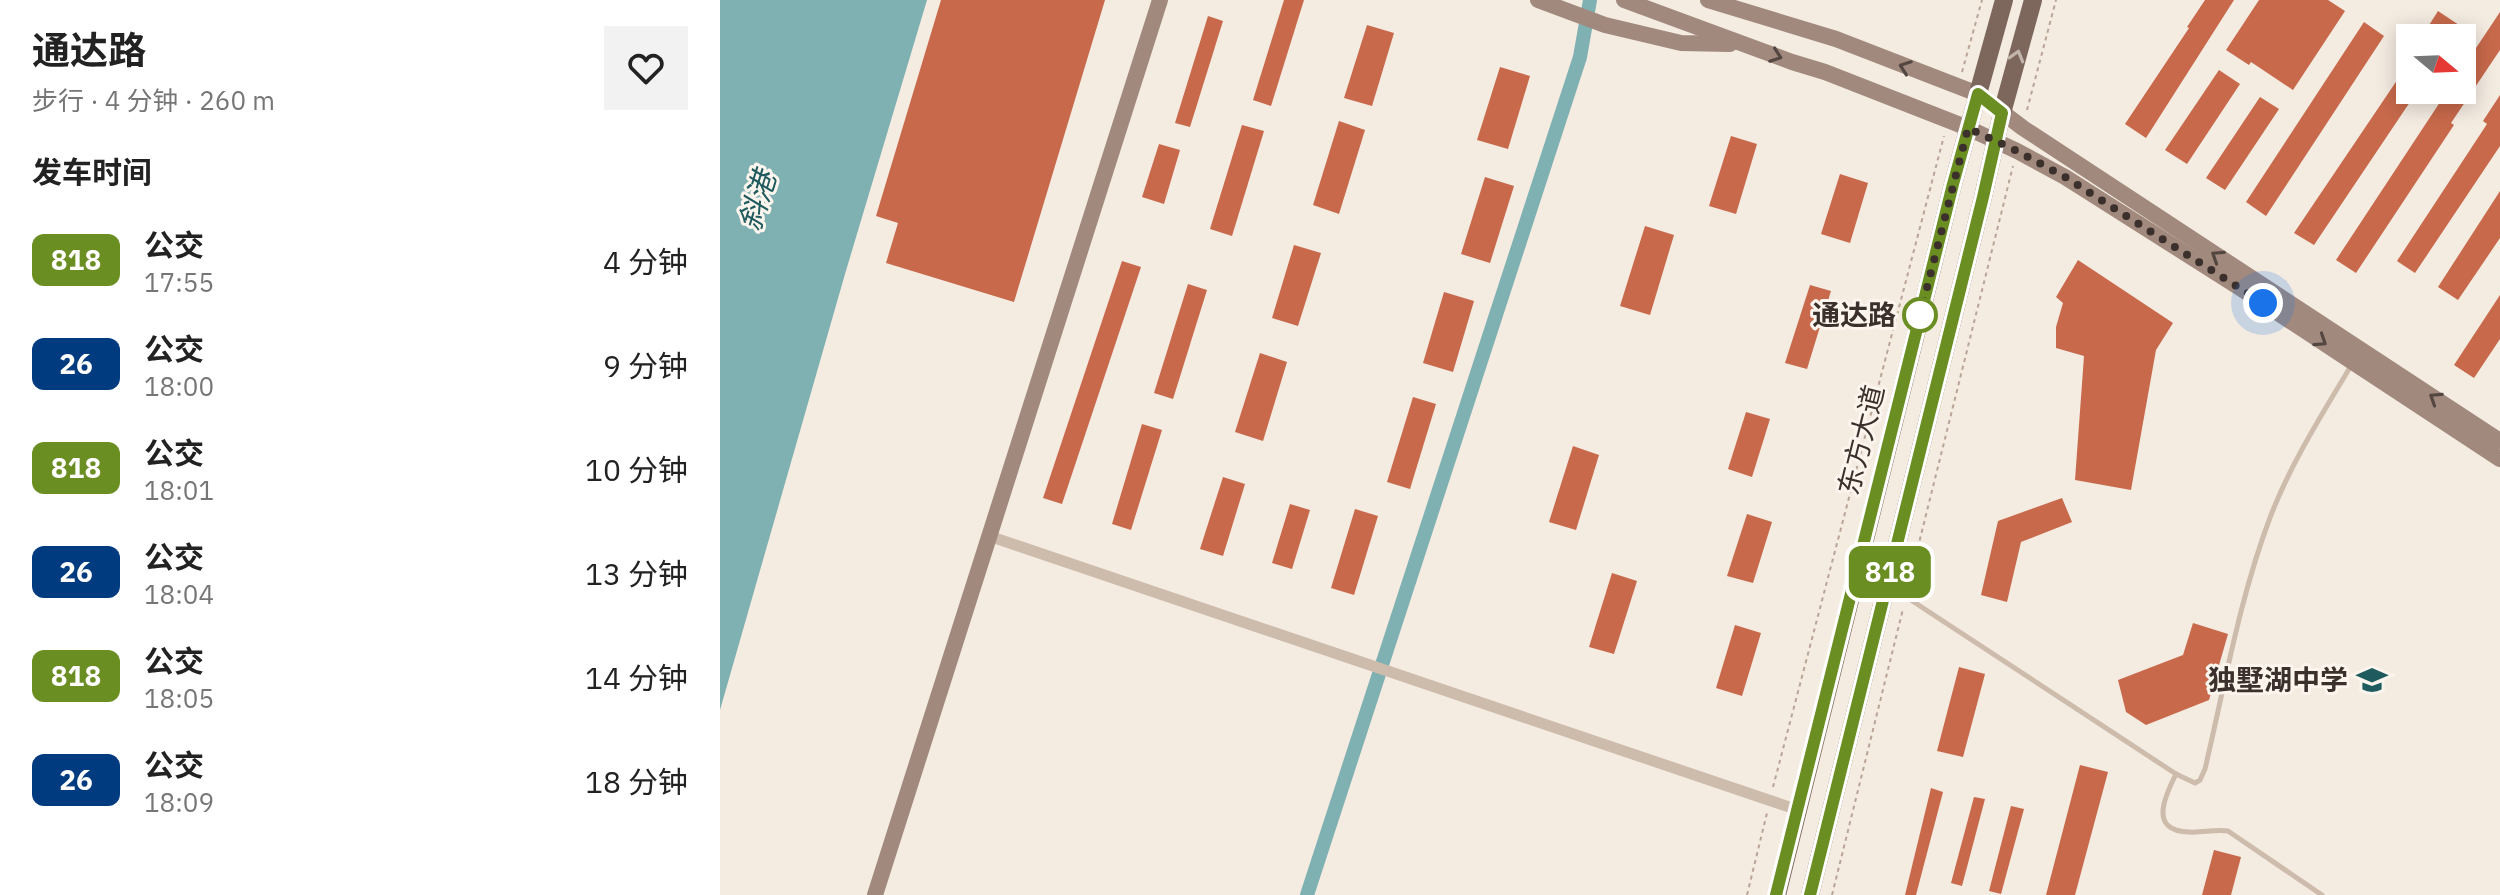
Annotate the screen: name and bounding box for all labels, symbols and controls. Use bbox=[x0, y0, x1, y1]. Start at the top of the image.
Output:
north arrow bbox=[2396, 24, 2476, 104]
map controls bbox=[2396, 24, 2476, 104]
text: 通达路 bbox=[32, 25, 146, 74]
button: heart bbox=[604, 26, 688, 110]
one-way arrow bbox=[1768, 46, 1782, 63]
one-way arrow bbox=[2008, 50, 2025, 64]
one-way arrow bbox=[1898, 60, 1912, 77]
text: 步行 · 4 分钟 · 260 m bbox=[32, 83, 275, 117]
text: 发车时间 bbox=[32, 152, 152, 191]
water label: 斜港 bbox=[729, 162, 785, 235]
text: 公交 bbox=[144, 225, 204, 264]
text: 818 bbox=[51, 241, 101, 278]
text: 4 分钟 bbox=[603, 242, 688, 281]
one-way arrow bbox=[2212, 250, 2226, 265]
text: 17:55 bbox=[144, 265, 214, 299]
your location bbox=[2243, 283, 2283, 323]
place label: 通达路 bbox=[1812, 296, 1896, 333]
marker: 通达路 bbox=[1903, 298, 1937, 332]
text: 公交 bbox=[144, 329, 204, 368]
one-way arrow bbox=[2312, 331, 2326, 346]
text: 26 bbox=[59, 345, 93, 382]
text: 9 分钟 bbox=[603, 346, 688, 385]
text: 18:00 bbox=[144, 369, 214, 403]
street label: 东方大道 bbox=[1829, 381, 1892, 499]
one-way arrow bbox=[2429, 393, 2443, 408]
text: 公交 bbox=[144, 433, 204, 472]
text: 818 bbox=[51, 449, 101, 486]
text: 10 分钟 bbox=[585, 450, 688, 489]
text: 18:01 bbox=[144, 473, 214, 507]
text: 公交 bbox=[144, 537, 204, 576]
line badge: 818 bbox=[1844, 546, 1936, 598]
text: 26 bbox=[59, 553, 93, 590]
text: 818 bbox=[1865, 553, 1915, 590]
text: 13 分钟 bbox=[585, 554, 688, 593]
text: 18:04 bbox=[144, 577, 214, 611]
text: 公交 bbox=[144, 641, 204, 680]
text: 818 bbox=[51, 657, 101, 694]
text: 14 分钟 bbox=[585, 658, 688, 697]
place label: 独墅湖中学 bbox=[2208, 661, 2348, 698]
school or university icon: 独墅湖中学 bbox=[2355, 663, 2389, 697]
text: 18:05 bbox=[144, 681, 214, 715]
text: 公交 bbox=[144, 745, 204, 784]
text: 26 bbox=[59, 761, 93, 798]
text: 18 分钟 bbox=[585, 762, 688, 801]
text: 18:09 bbox=[144, 785, 214, 819]

